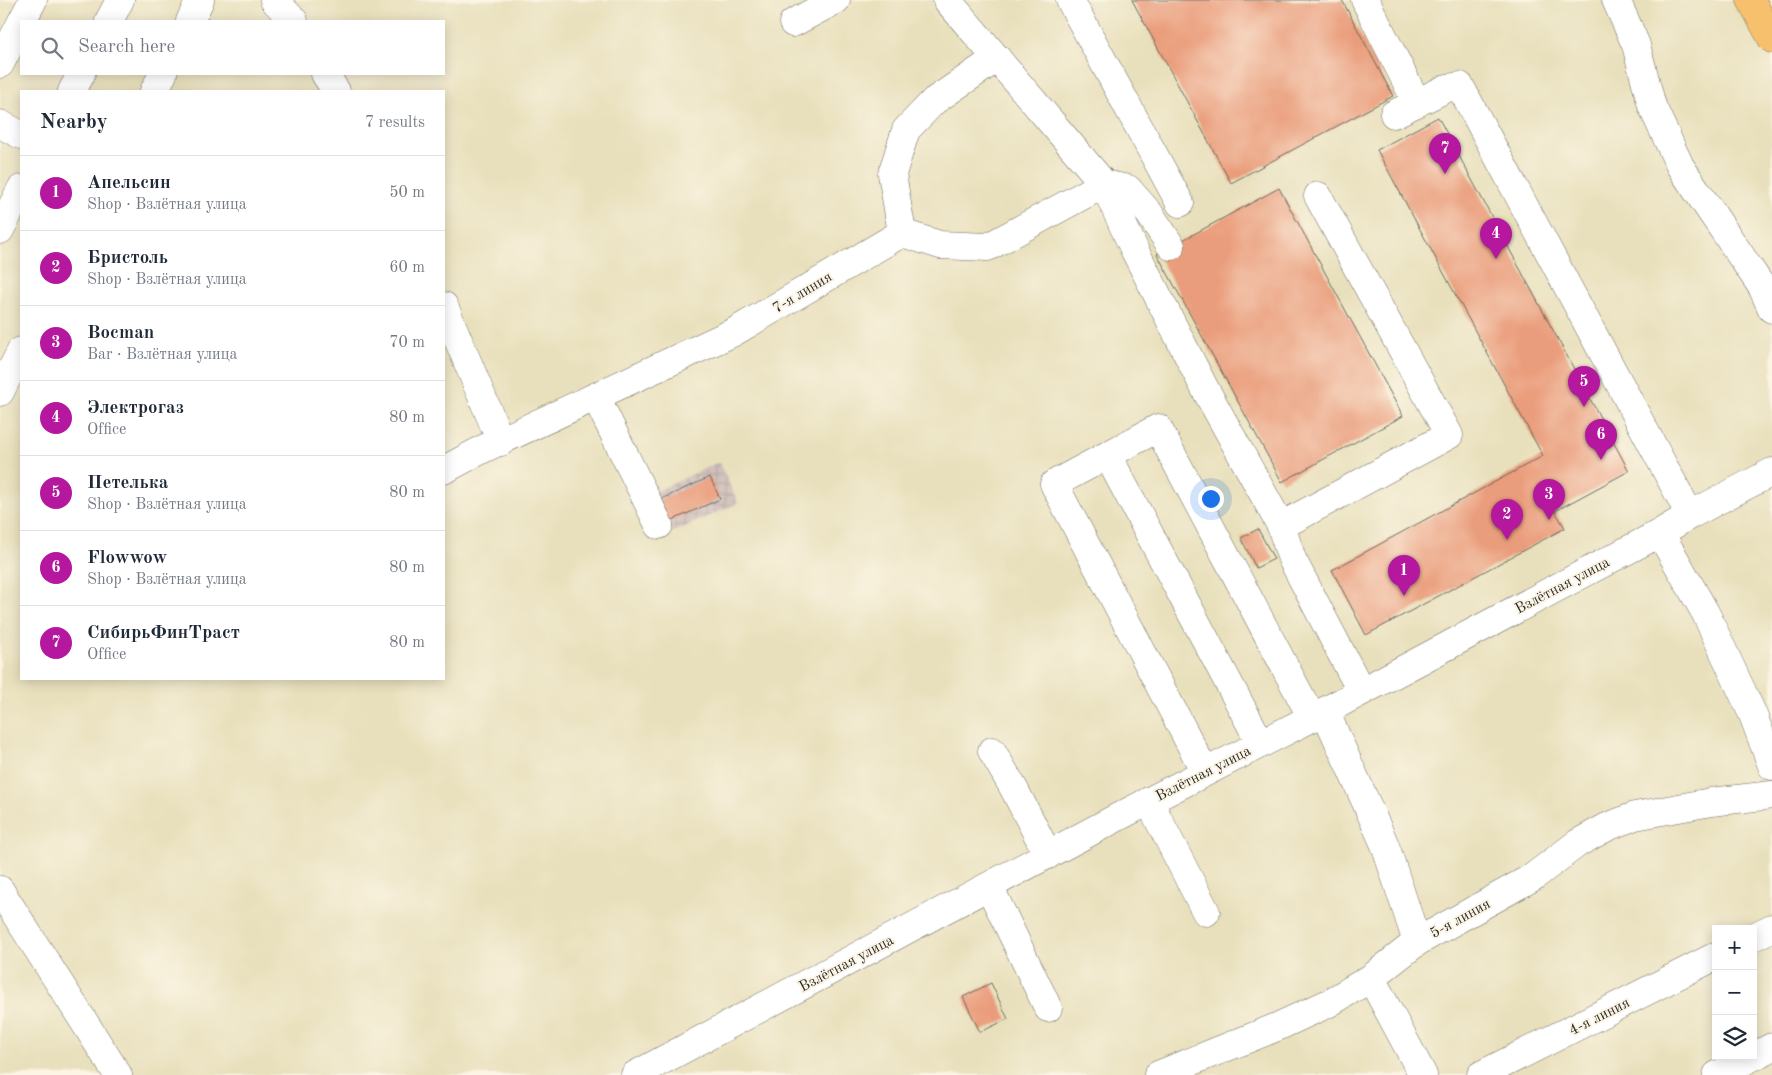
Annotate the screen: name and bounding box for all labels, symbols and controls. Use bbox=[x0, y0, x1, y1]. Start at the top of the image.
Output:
search box bbox=[20, 20, 445, 75]
icon: search bbox=[38, 34, 66, 62]
text: Search here bbox=[78, 38, 175, 57]
text: Nearby bbox=[40, 112, 108, 133]
text: 7 results bbox=[365, 115, 425, 131]
pin: 7 bbox=[1429, 133, 1461, 174]
text: Апельсин bbox=[87, 174, 171, 193]
text: 1 bbox=[51, 185, 61, 201]
text: 50 m bbox=[389, 185, 425, 201]
text: Shop · Взлётная улица bbox=[87, 197, 247, 213]
pin: 4 bbox=[1480, 218, 1512, 259]
text: Бристоль bbox=[87, 249, 168, 268]
text: 2 bbox=[51, 260, 61, 276]
text: 60 m bbox=[389, 260, 425, 276]
street label: 7-я линия bbox=[771, 270, 835, 317]
text: Shop · Взлётная улица bbox=[87, 272, 247, 288]
text: Bocman bbox=[87, 324, 154, 343]
text: 3 bbox=[51, 335, 61, 351]
text: 70 m bbox=[389, 335, 425, 351]
text: Bar · Взлётная улица bbox=[87, 347, 237, 363]
pin: 5 bbox=[1568, 366, 1600, 407]
text: Электрогаз bbox=[87, 399, 184, 418]
text: 4 bbox=[51, 410, 61, 426]
text: 80 m bbox=[389, 410, 425, 426]
pin: 6 bbox=[1585, 419, 1617, 460]
text: Office bbox=[87, 422, 126, 438]
text: Петелька bbox=[87, 474, 168, 493]
pin: 3 bbox=[1533, 479, 1565, 520]
text: 5 bbox=[51, 485, 61, 501]
text: 80 m bbox=[389, 485, 425, 501]
your location bbox=[1198, 486, 1224, 512]
text: Shop · Взлётная улица bbox=[87, 497, 247, 513]
pin: 2 bbox=[1491, 499, 1523, 540]
text: Flowwow bbox=[87, 549, 167, 568]
pin: 1 bbox=[1388, 555, 1420, 596]
street label: Взлётная улица bbox=[1513, 555, 1613, 617]
text: 6 bbox=[51, 560, 61, 576]
text: 80 m bbox=[389, 560, 425, 576]
text: Shop · Взлётная улица bbox=[87, 572, 247, 588]
text: СибирьФинТраст bbox=[87, 624, 240, 643]
text: 7 bbox=[51, 635, 61, 651]
text: 80 m bbox=[389, 635, 425, 651]
text: Office bbox=[87, 647, 126, 663]
street label: Взлётная улица bbox=[1154, 744, 1254, 805]
street label: 5-я линия bbox=[1428, 897, 1493, 942]
map controls bbox=[1712, 925, 1757, 1060]
button: + bbox=[1712, 925, 1757, 970]
street label: Взлётная улица bbox=[797, 933, 897, 995]
button: − bbox=[1712, 970, 1757, 1015]
street label: 4-я линия bbox=[1567, 996, 1633, 1039]
button: layers bbox=[1712, 1015, 1757, 1060]

